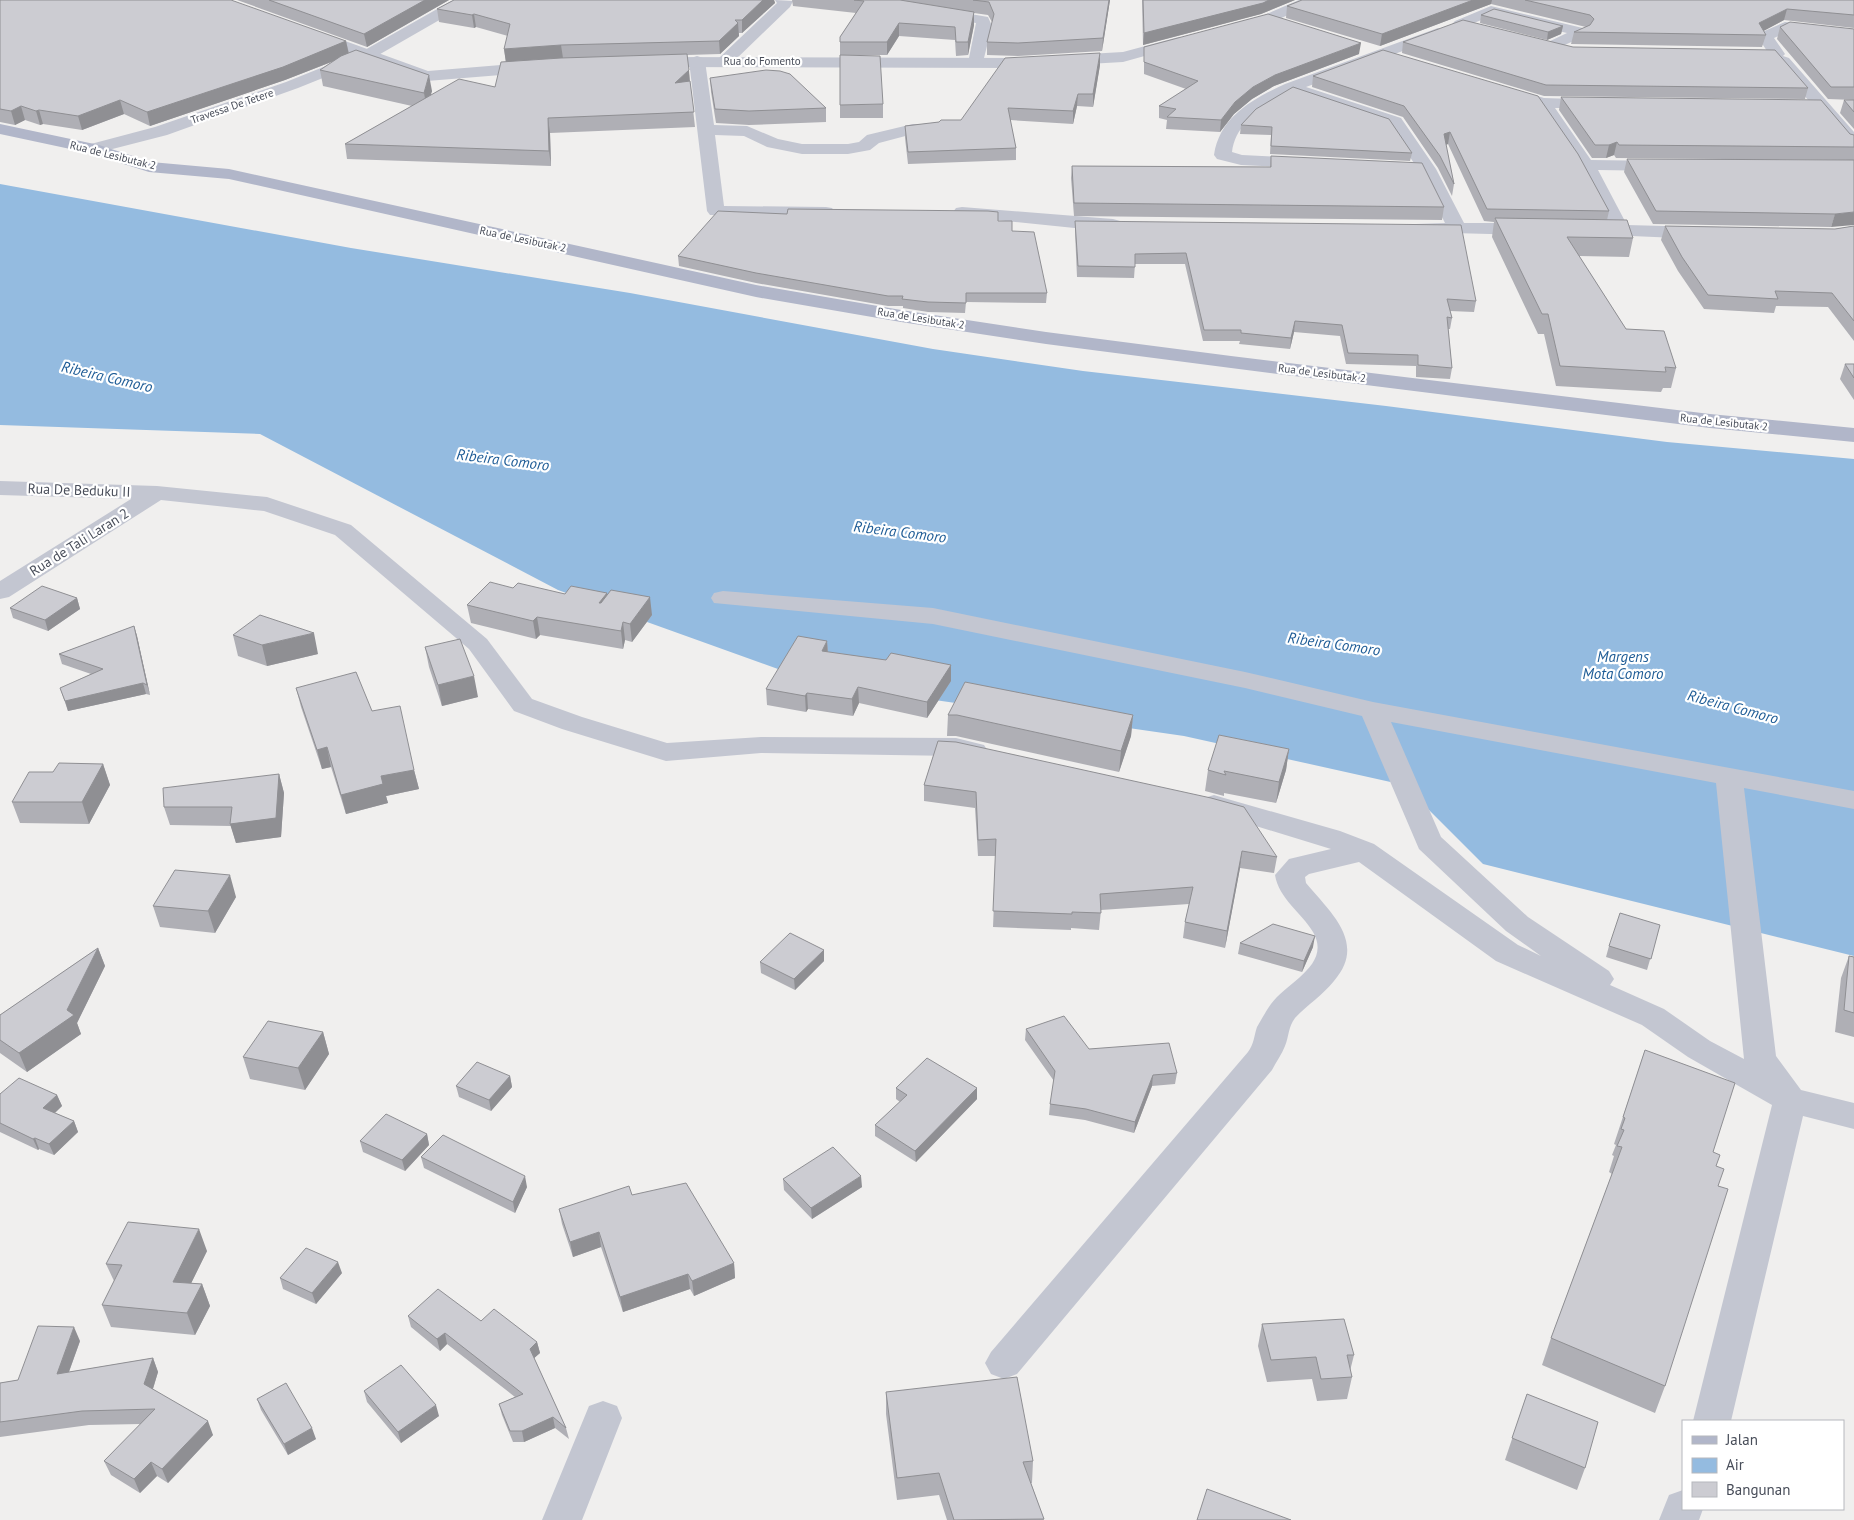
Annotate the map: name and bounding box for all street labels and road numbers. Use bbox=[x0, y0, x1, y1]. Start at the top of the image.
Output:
street label: Rua do Fomento bbox=[723, 54, 801, 68]
street label: Travessa De Tetere bbox=[189, 85, 276, 127]
street label: Rua de Lesibutak 2 bbox=[68, 138, 158, 172]
street label: Rua de Lesibutak 2 bbox=[478, 223, 568, 255]
street label: Rua de Lesibutak 2 bbox=[876, 304, 966, 332]
street label: Rua de Lesibutak 2 bbox=[1277, 361, 1367, 385]
street label: Rua de Lesibutak 2 bbox=[1679, 410, 1769, 434]
street label: Rua De Beduku II bbox=[27, 479, 131, 501]
street label: Rua de Tali Laran 2 bbox=[26, 504, 132, 580]

